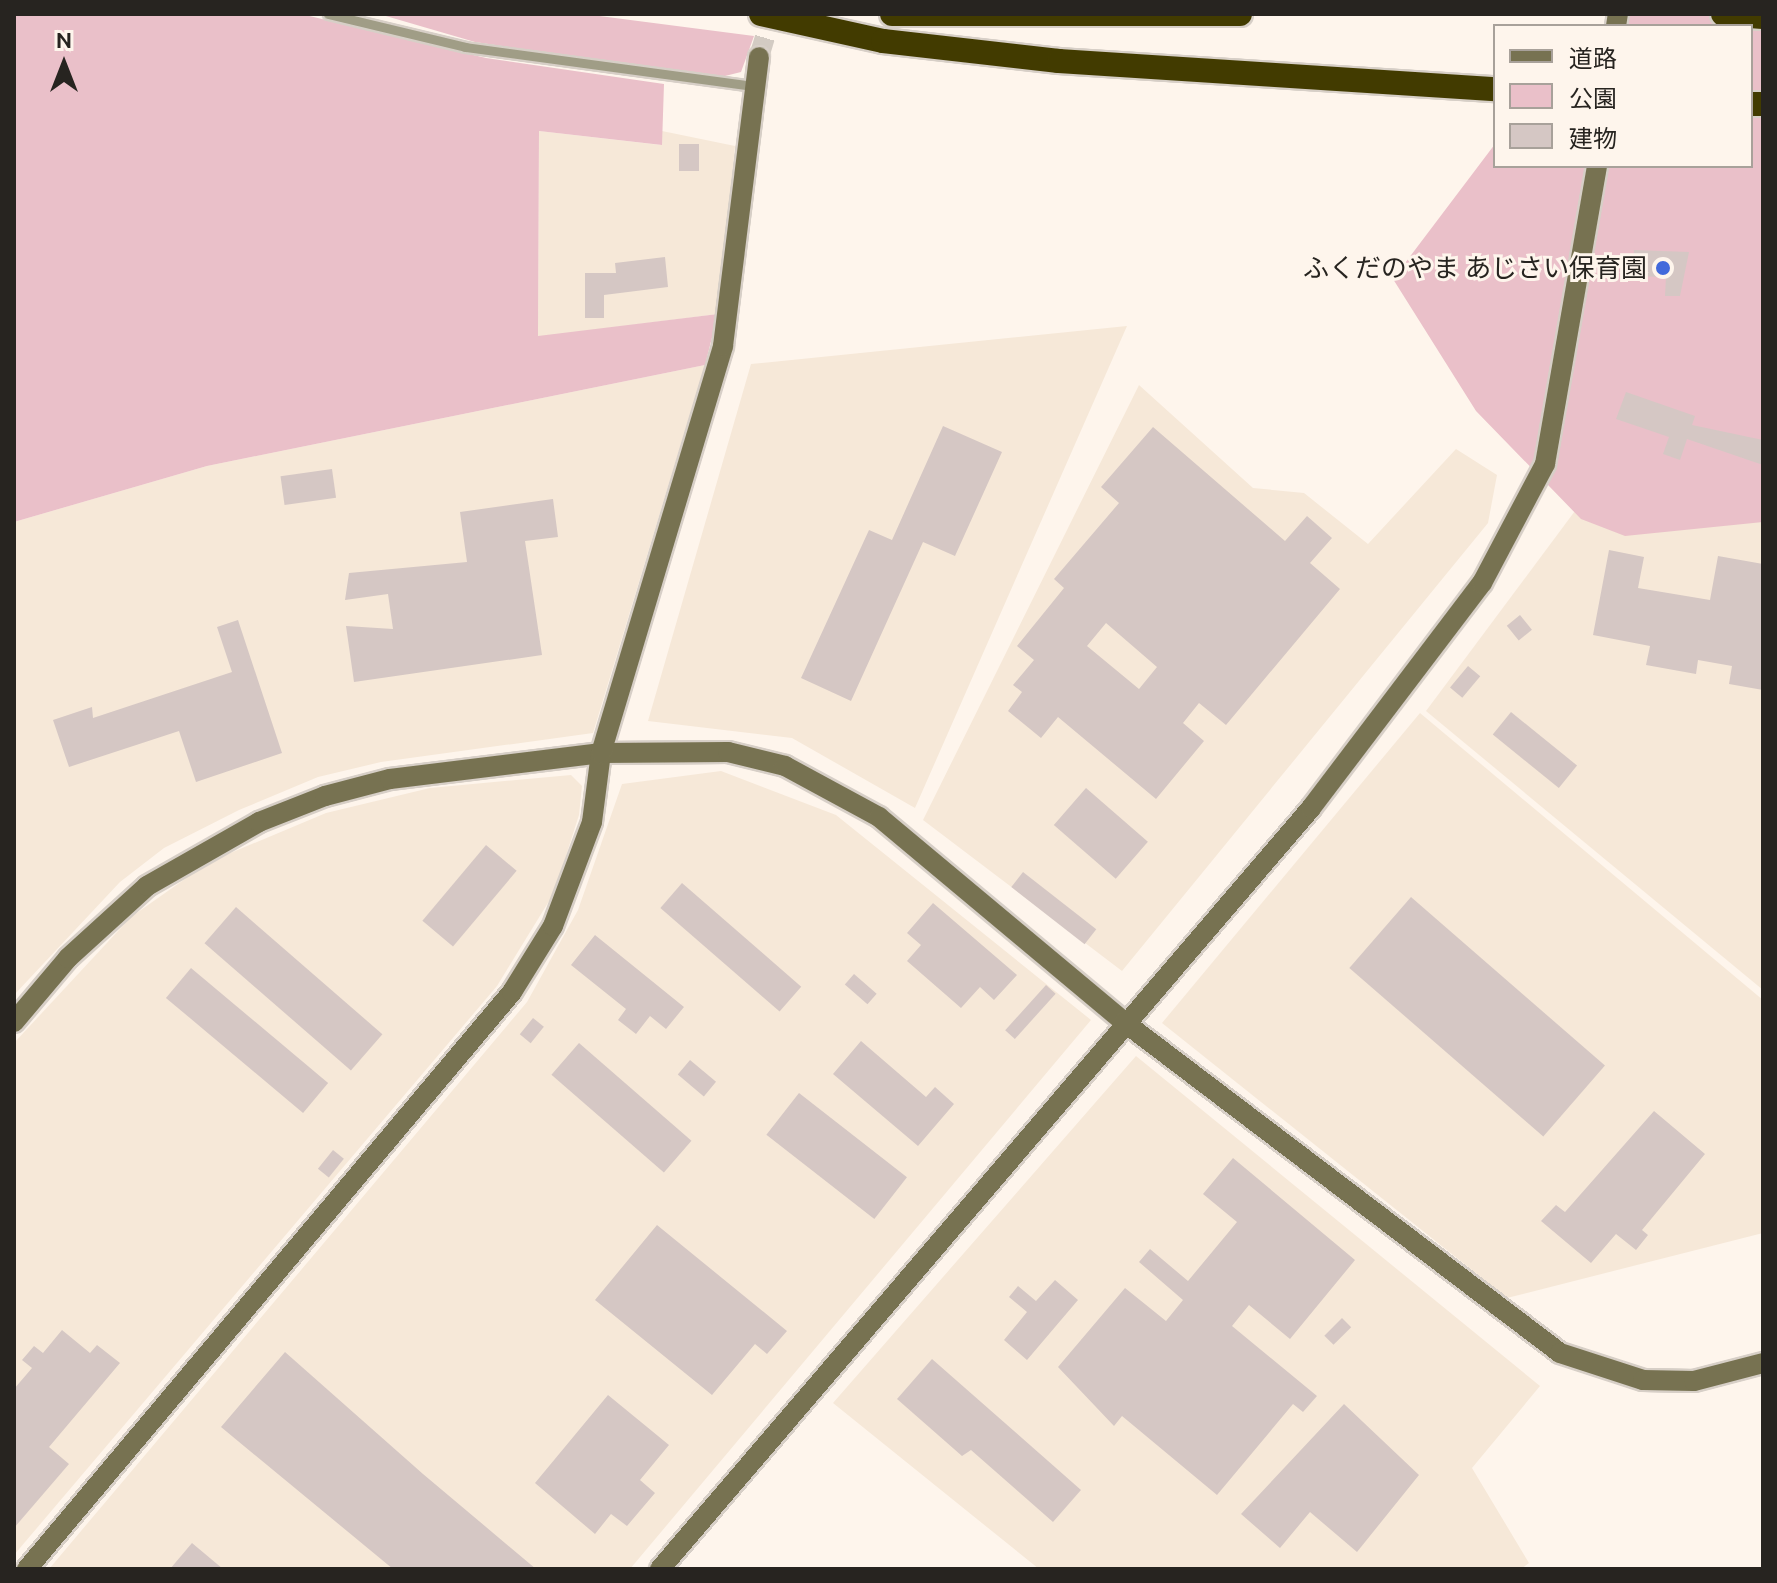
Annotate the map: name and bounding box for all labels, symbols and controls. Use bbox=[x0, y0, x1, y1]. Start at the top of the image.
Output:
north arrow bbox=[24, 24, 104, 104]
legend bbox=[1493, 24, 1753, 168]
text: N bbox=[56, 27, 72, 52]
text: 道路 bbox=[1569, 45, 1617, 72]
text: 公園 bbox=[1569, 85, 1617, 112]
text: 建物 bbox=[1569, 125, 1617, 152]
place label: ふくだのやま あじさい保育園 bbox=[1303, 252, 1647, 284]
marker: ふくだのやま あじさい保育園 bbox=[1654, 259, 1672, 277]

